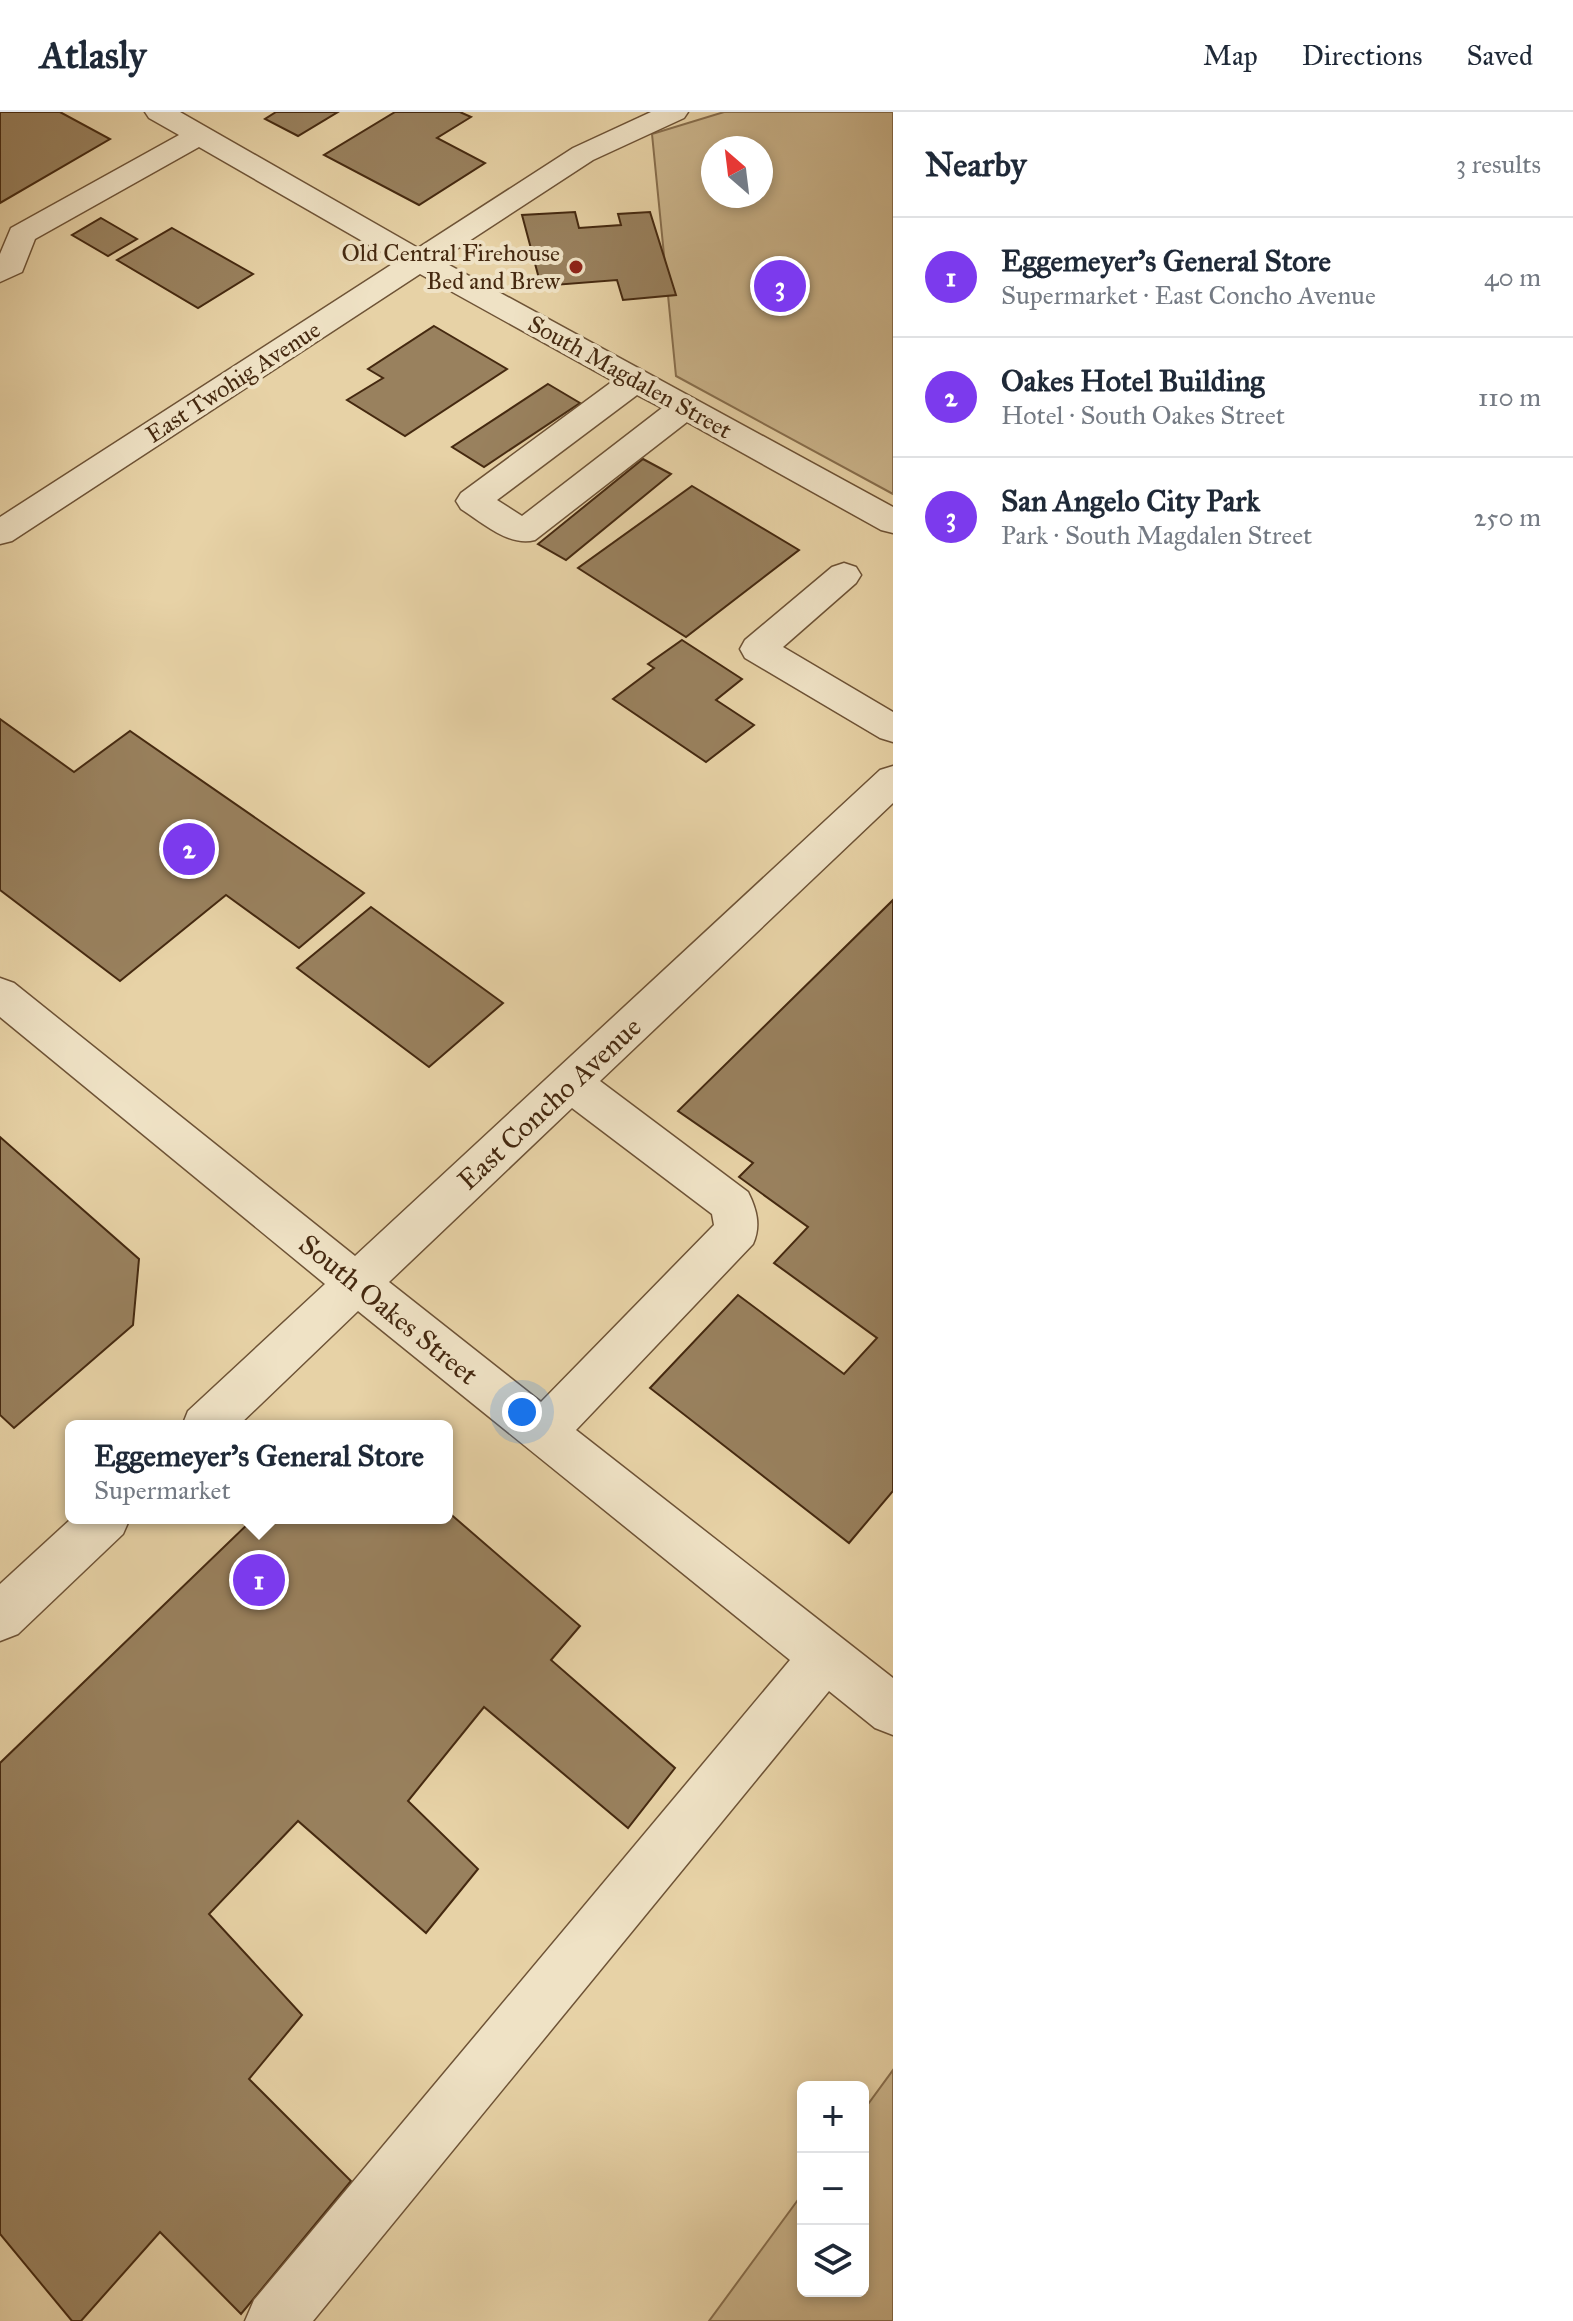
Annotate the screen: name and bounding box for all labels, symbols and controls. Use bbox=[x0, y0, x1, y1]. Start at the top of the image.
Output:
text: Atlasly bbox=[40, 32, 146, 78]
text: Map bbox=[1203, 38, 1258, 73]
text: Directions bbox=[1302, 38, 1423, 73]
text: Saved bbox=[1467, 38, 1533, 73]
north arrow bbox=[701, 136, 773, 208]
text: Nearby bbox=[925, 144, 1027, 185]
text: 3 results bbox=[1456, 148, 1541, 180]
place label: Old Central Firehouse Bed and Brew bbox=[341, 238, 561, 296]
text: Eggemeyer's General Store bbox=[1001, 243, 1331, 279]
pin: 3 bbox=[754, 256, 806, 316]
marker: Old Central Firehouse Bed and Brew bbox=[567, 258, 585, 276]
text: 1 bbox=[946, 261, 956, 293]
text: 40 m bbox=[1484, 261, 1541, 293]
text: Supermarket · East Concho Avenue bbox=[1001, 279, 1376, 311]
street label: South Magdalen Street bbox=[523, 309, 738, 446]
street label: East Twohig Avenue bbox=[140, 314, 326, 450]
text: Oakes Hotel Building bbox=[1001, 363, 1264, 399]
text: 2 bbox=[945, 381, 957, 413]
text: 110 m bbox=[1478, 381, 1541, 413]
text: Hotel · South Oakes Street bbox=[1001, 399, 1285, 431]
text: San Angelo City Park bbox=[1001, 483, 1260, 519]
text: 3 bbox=[946, 501, 956, 533]
text: 250 m bbox=[1474, 501, 1541, 533]
text: Park · South Magdalen Street bbox=[1001, 519, 1312, 551]
pin: 2 bbox=[163, 819, 215, 879]
street label: East Concho Avenue bbox=[450, 1009, 648, 1197]
street label: South Oakes Street bbox=[292, 1226, 485, 1392]
your location bbox=[502, 1392, 542, 1432]
popup bbox=[65, 1420, 453, 1524]
text: Eggemeyer's General Store bbox=[94, 1438, 424, 1474]
text: Supermarket bbox=[94, 1474, 231, 1506]
pin: 1 bbox=[233, 1550, 285, 1610]
map controls bbox=[797, 2081, 869, 2297]
button: + bbox=[797, 2081, 869, 2153]
button: − bbox=[797, 2153, 869, 2225]
button: layers bbox=[797, 2225, 869, 2297]

